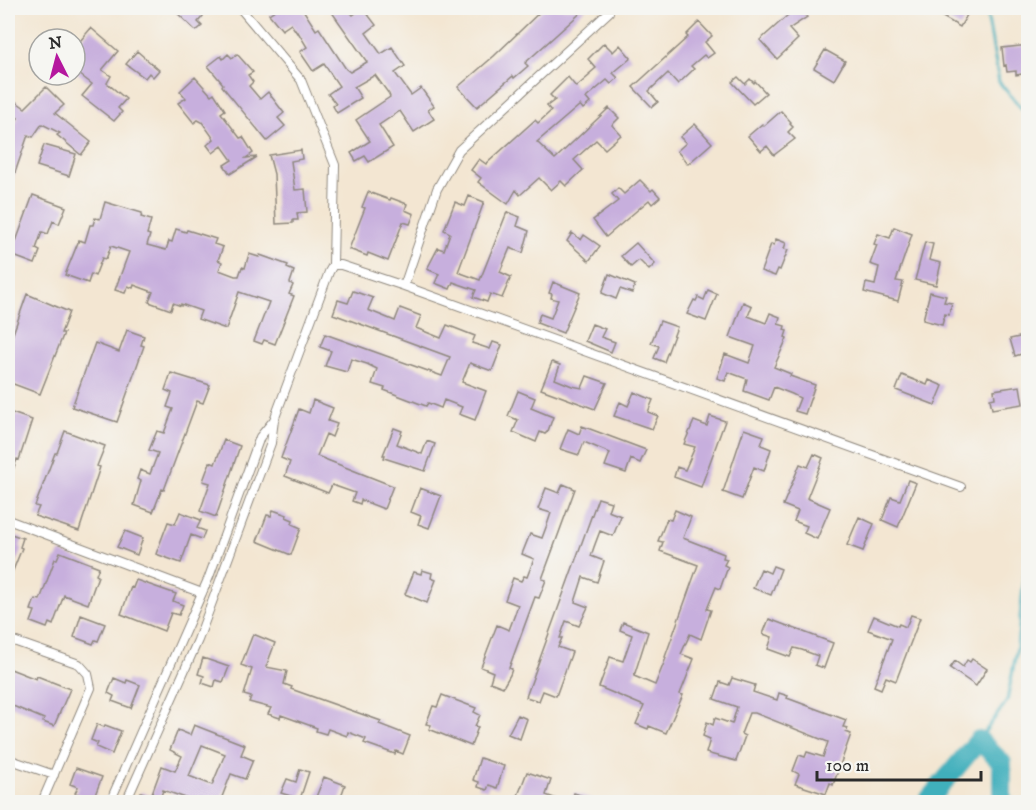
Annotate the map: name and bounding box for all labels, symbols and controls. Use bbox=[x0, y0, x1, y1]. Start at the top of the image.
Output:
north arrow bbox=[27, 27, 87, 87]
text: N bbox=[48, 32, 63, 54]
scale bar bbox=[817, 744, 980, 782]
text: 100 m bbox=[826, 755, 869, 777]

